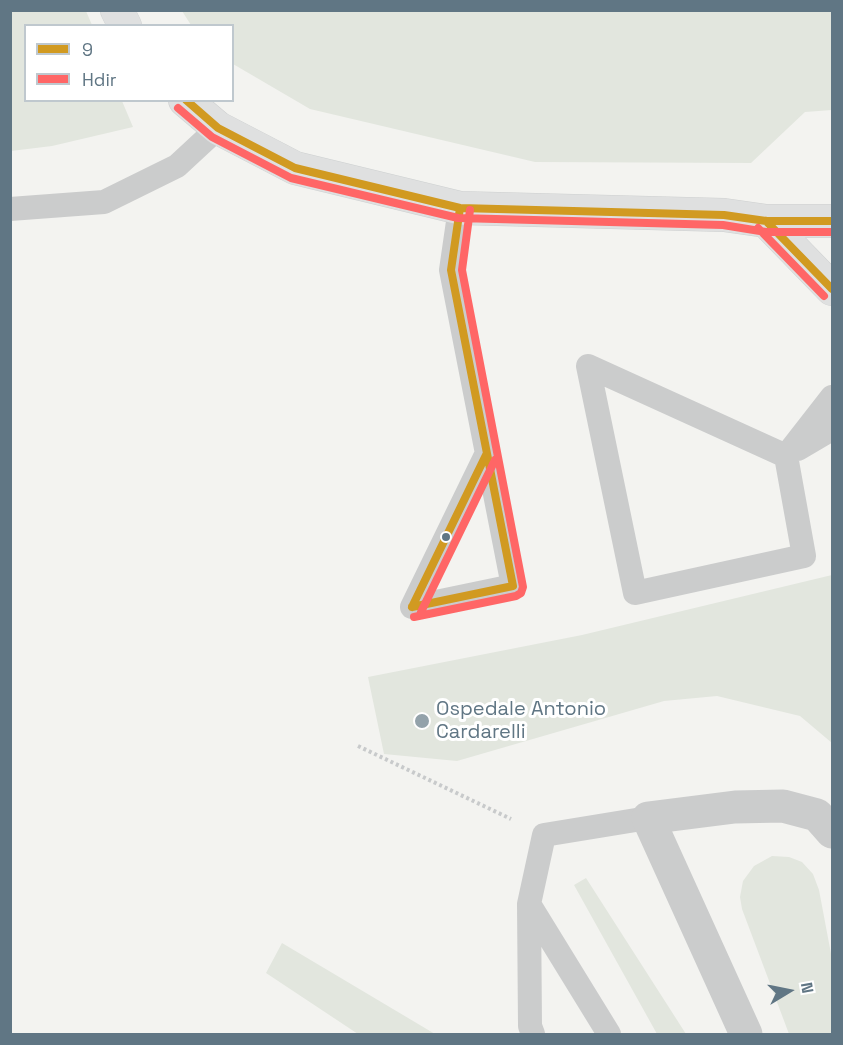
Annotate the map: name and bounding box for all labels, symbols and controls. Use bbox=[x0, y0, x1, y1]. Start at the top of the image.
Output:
legend bbox=[24, 24, 234, 102]
text: 9 bbox=[82, 38, 93, 61]
text: Hdir bbox=[82, 68, 117, 91]
unlabelled marker bbox=[440, 531, 452, 543]
place label: Ospedale Antonio Cardarelli bbox=[436, 698, 606, 745]
marker: Ospedale Antonio Cardarelli bbox=[413, 712, 431, 730]
north arrow bbox=[759, 961, 819, 1021]
text: N bbox=[796, 981, 818, 995]

